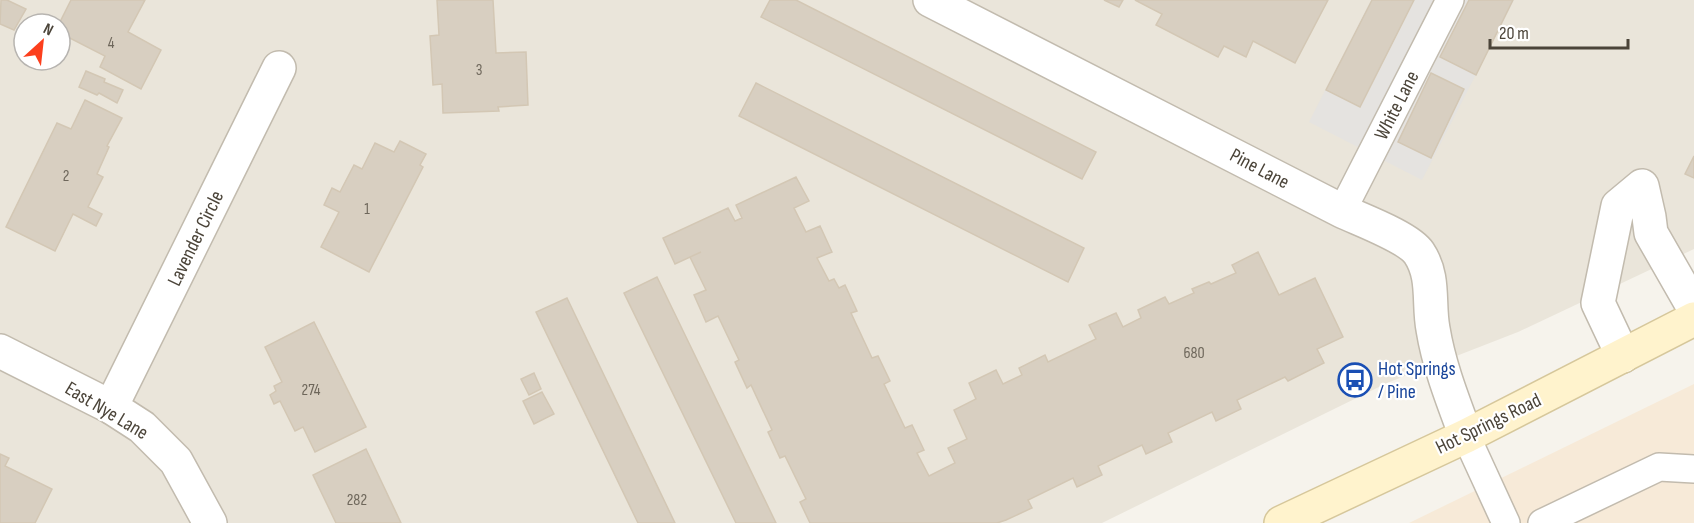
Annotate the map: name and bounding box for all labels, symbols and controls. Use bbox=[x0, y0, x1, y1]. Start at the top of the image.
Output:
north arrow bbox=[12, 12, 72, 72]
scale bar bbox=[1490, 12, 1628, 50]
text: N bbox=[40, 20, 56, 40]
text: 20 m bbox=[1499, 23, 1529, 44]
house number: 4 bbox=[108, 34, 115, 53]
house number: 3 bbox=[476, 61, 482, 80]
street label: White Lane bbox=[1369, 67, 1424, 144]
street label: Pine Lane bbox=[1226, 143, 1293, 194]
house number: 2 bbox=[63, 167, 69, 186]
street label: Lavender Circle bbox=[163, 187, 229, 290]
house number: 1 bbox=[364, 200, 370, 219]
house number: 680 bbox=[1183, 344, 1205, 363]
place label: Hot Springs / Pine bbox=[1378, 357, 1456, 404]
bus stop icon: Hot Springs / Pine bbox=[1337, 362, 1373, 398]
street label: East Nye Lane bbox=[61, 377, 152, 445]
house number: 274 bbox=[302, 381, 321, 400]
street label: Hot Springs Road bbox=[1432, 388, 1545, 460]
house number: 282 bbox=[347, 491, 367, 510]

